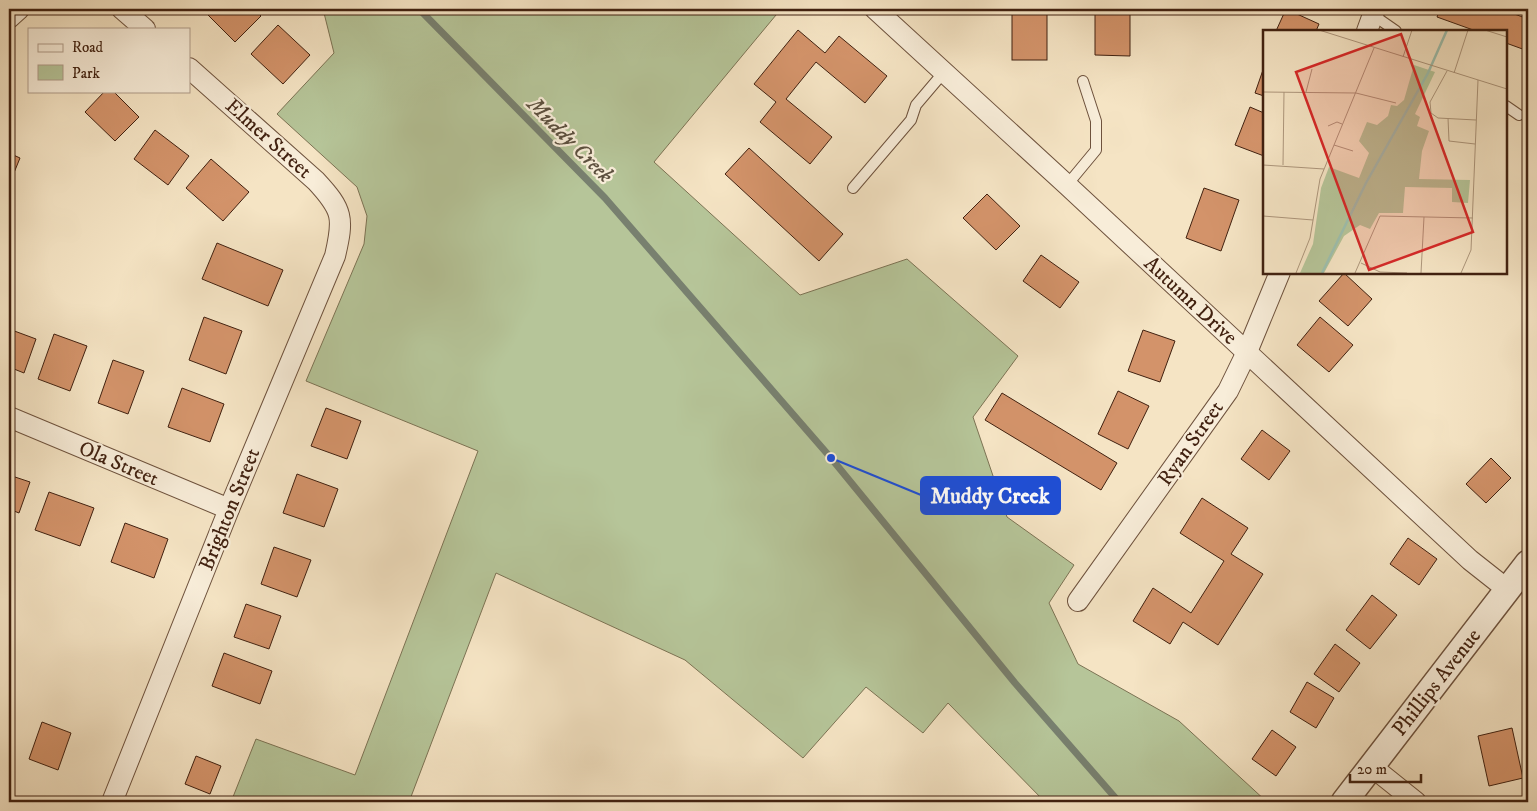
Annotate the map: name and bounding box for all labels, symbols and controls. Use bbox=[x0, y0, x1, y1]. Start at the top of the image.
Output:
legend bbox=[28, 28, 190, 92]
inset map bbox=[1263, 30, 1507, 274]
text: Road bbox=[72, 38, 104, 57]
text: Park bbox=[72, 64, 101, 83]
water label: Muddy Creek bbox=[520, 90, 619, 189]
street label: Elmer Street bbox=[220, 93, 317, 185]
street label: Autumn Drive bbox=[1138, 251, 1243, 351]
street label: Ryan Street bbox=[1152, 396, 1230, 491]
street label: Ola Street bbox=[75, 436, 163, 492]
street label: Brighton Street bbox=[194, 444, 266, 574]
callout: Muddy Creek bbox=[921, 477, 1060, 514]
text: Muddy Creek bbox=[930, 483, 1051, 510]
street label: Phillips Avenue bbox=[1387, 623, 1487, 742]
scale bar bbox=[1350, 751, 1421, 783]
text: 20 m bbox=[1357, 760, 1387, 779]

